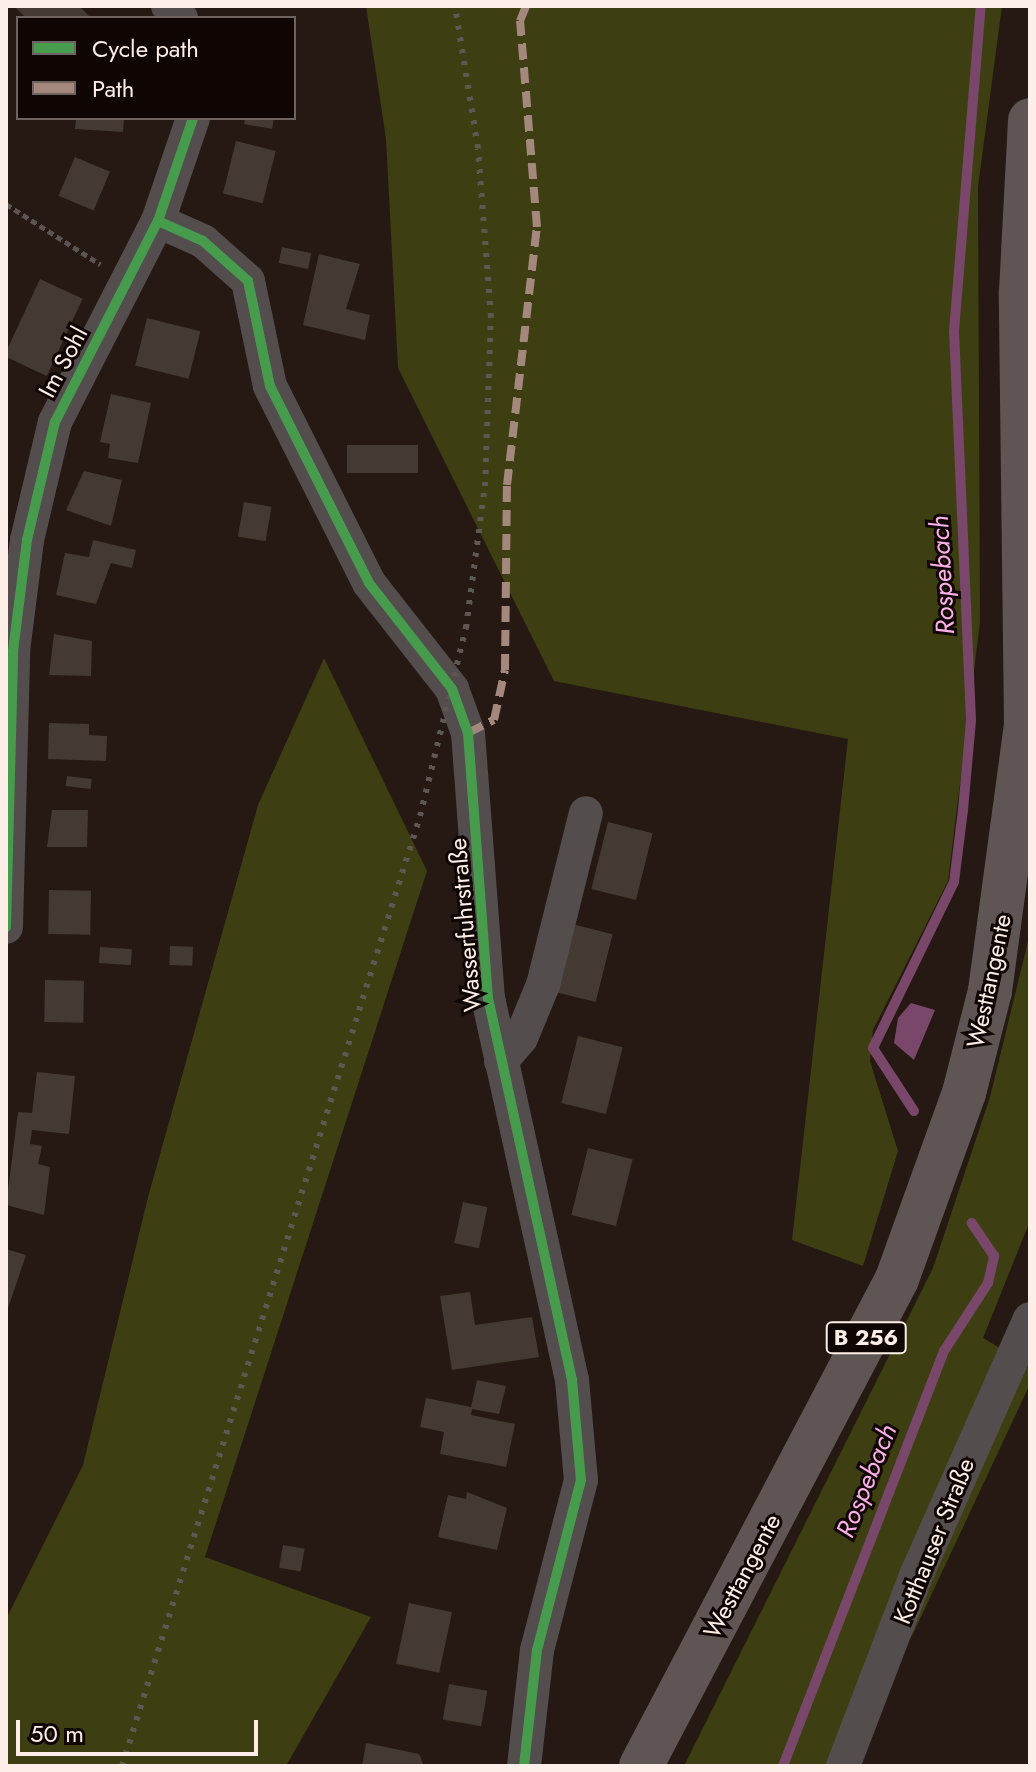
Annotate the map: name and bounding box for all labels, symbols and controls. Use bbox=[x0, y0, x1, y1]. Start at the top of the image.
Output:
legend bbox=[16, 16, 296, 120]
text: Cycle path bbox=[92, 31, 199, 66]
text: Path bbox=[92, 71, 134, 106]
street label: Im Sohl bbox=[32, 322, 94, 402]
water label: Rospebach bbox=[924, 515, 962, 635]
street label: Wasserfuhrstraße bbox=[443, 837, 487, 1013]
street label: Westtangente bbox=[961, 911, 1017, 1051]
road number: B 256 bbox=[824, 1320, 908, 1356]
water label: Rospebach bbox=[830, 1420, 904, 1542]
street label: Kotthauser Straße bbox=[888, 1454, 980, 1628]
street label: Westtangente bbox=[697, 1509, 787, 1643]
scale bar bbox=[20, 1704, 262, 1754]
text: 50 m bbox=[30, 1716, 84, 1751]

